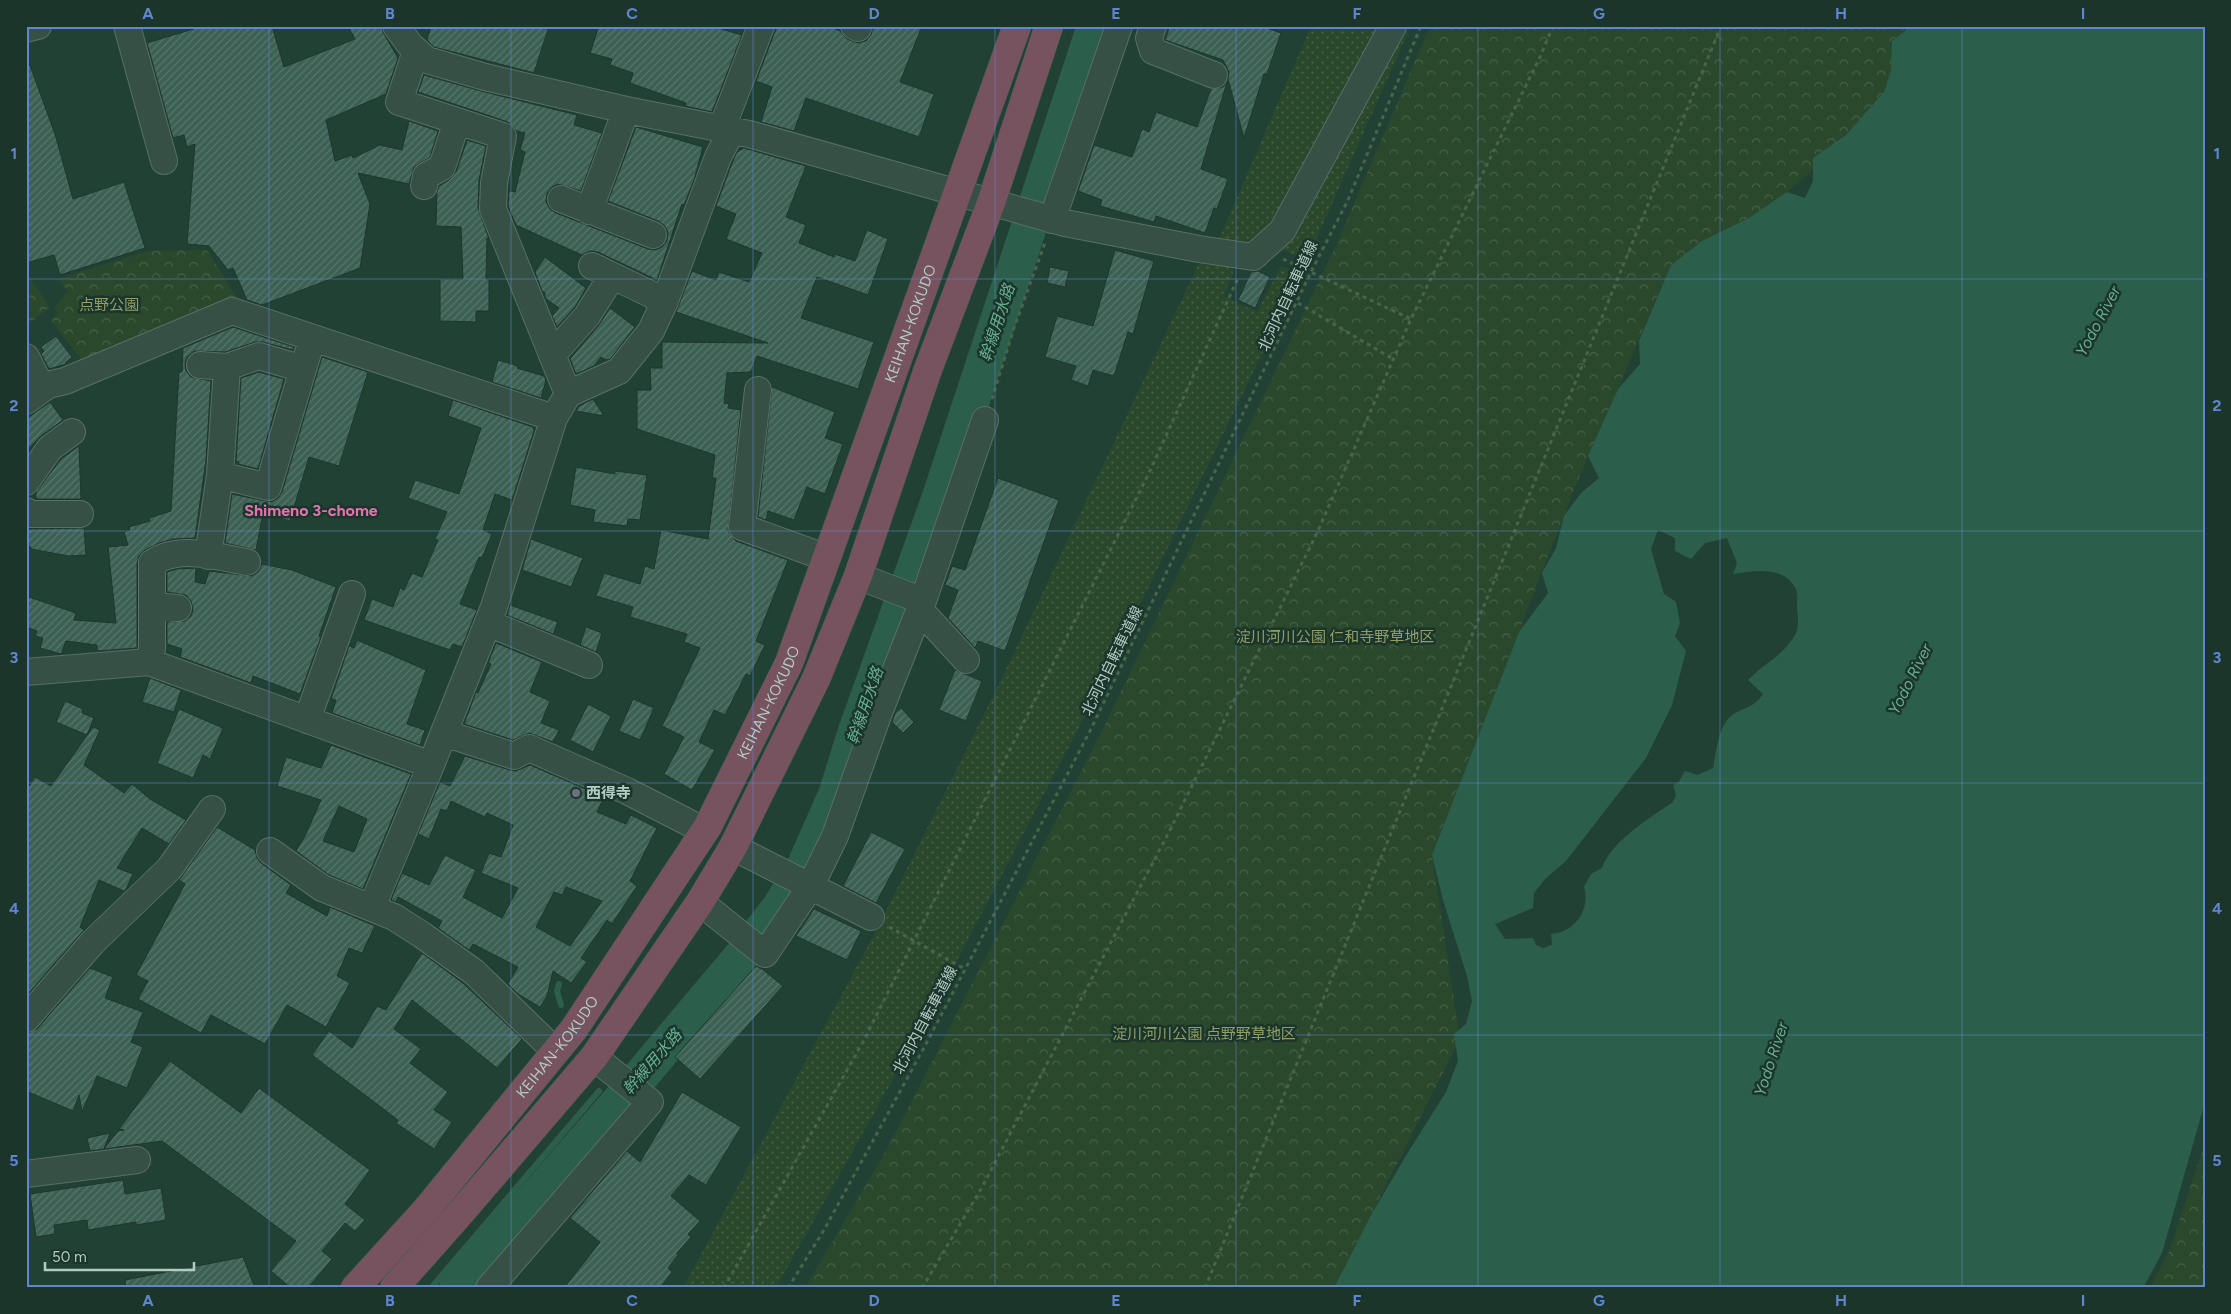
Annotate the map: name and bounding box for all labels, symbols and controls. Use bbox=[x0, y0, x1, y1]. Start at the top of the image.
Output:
text: A bbox=[142, 4, 154, 23]
text: B bbox=[385, 4, 395, 23]
text: C bbox=[626, 4, 638, 23]
text: D bbox=[868, 4, 880, 23]
text: E bbox=[1111, 4, 1121, 23]
text: F bbox=[1353, 4, 1362, 23]
text: G bbox=[1593, 4, 1605, 23]
text: H bbox=[1835, 4, 1847, 23]
text: I bbox=[2081, 4, 2085, 23]
text: 1 bbox=[11, 144, 17, 163]
text: 1 bbox=[2214, 144, 2220, 163]
street label: 北河内自転車道線 bbox=[1254, 238, 1322, 354]
street label: KEIHAN-KOKUDO bbox=[881, 262, 940, 385]
water label: 幹線用水路 bbox=[976, 280, 1019, 364]
water label: Yodo River bbox=[2072, 282, 2125, 359]
park label: 点野公園 bbox=[79, 296, 139, 314]
text: 2 bbox=[9, 396, 19, 415]
text: 2 bbox=[2212, 396, 2222, 415]
district label: Shimeno 3-chome bbox=[244, 501, 378, 520]
street label: 北河内自転車道線 bbox=[1078, 603, 1146, 719]
park label: 淀川河川公園 仁和寺野草地区 bbox=[1236, 628, 1434, 646]
water label: Yodo River bbox=[1884, 640, 1936, 717]
street label: KEIHAN-KOKUDO bbox=[734, 644, 803, 762]
text: 3 bbox=[10, 648, 19, 667]
text: 3 bbox=[2213, 648, 2222, 667]
water label: 幹線用水路 bbox=[843, 663, 888, 747]
place label: 西得寺 bbox=[586, 784, 631, 802]
marker: 西得寺 bbox=[570, 787, 582, 799]
text: 4 bbox=[9, 899, 19, 918]
text: 4 bbox=[2212, 899, 2222, 918]
street label: 北河内自転車道線 bbox=[889, 963, 961, 1077]
street label: KEIHAN-KOKUDO bbox=[512, 993, 602, 1101]
water label: Yodo River bbox=[1750, 1019, 1792, 1098]
water label: 幹線用水路 bbox=[619, 1024, 687, 1098]
park label: 淀川河川公園 点野野草地区 bbox=[1112, 1025, 1296, 1043]
text: 5 bbox=[9, 1151, 19, 1170]
text: 5 bbox=[2212, 1151, 2222, 1170]
scale bar bbox=[45, 1239, 194, 1271]
text: 50 m bbox=[52, 1248, 87, 1266]
text: A bbox=[142, 1291, 154, 1310]
text: B bbox=[385, 1291, 395, 1310]
text: C bbox=[626, 1291, 638, 1310]
text: D bbox=[868, 1291, 880, 1310]
text: E bbox=[1111, 1291, 1121, 1310]
text: F bbox=[1353, 1291, 1362, 1310]
text: G bbox=[1593, 1291, 1605, 1310]
text: H bbox=[1835, 1291, 1847, 1310]
text: I bbox=[2081, 1291, 2085, 1310]

